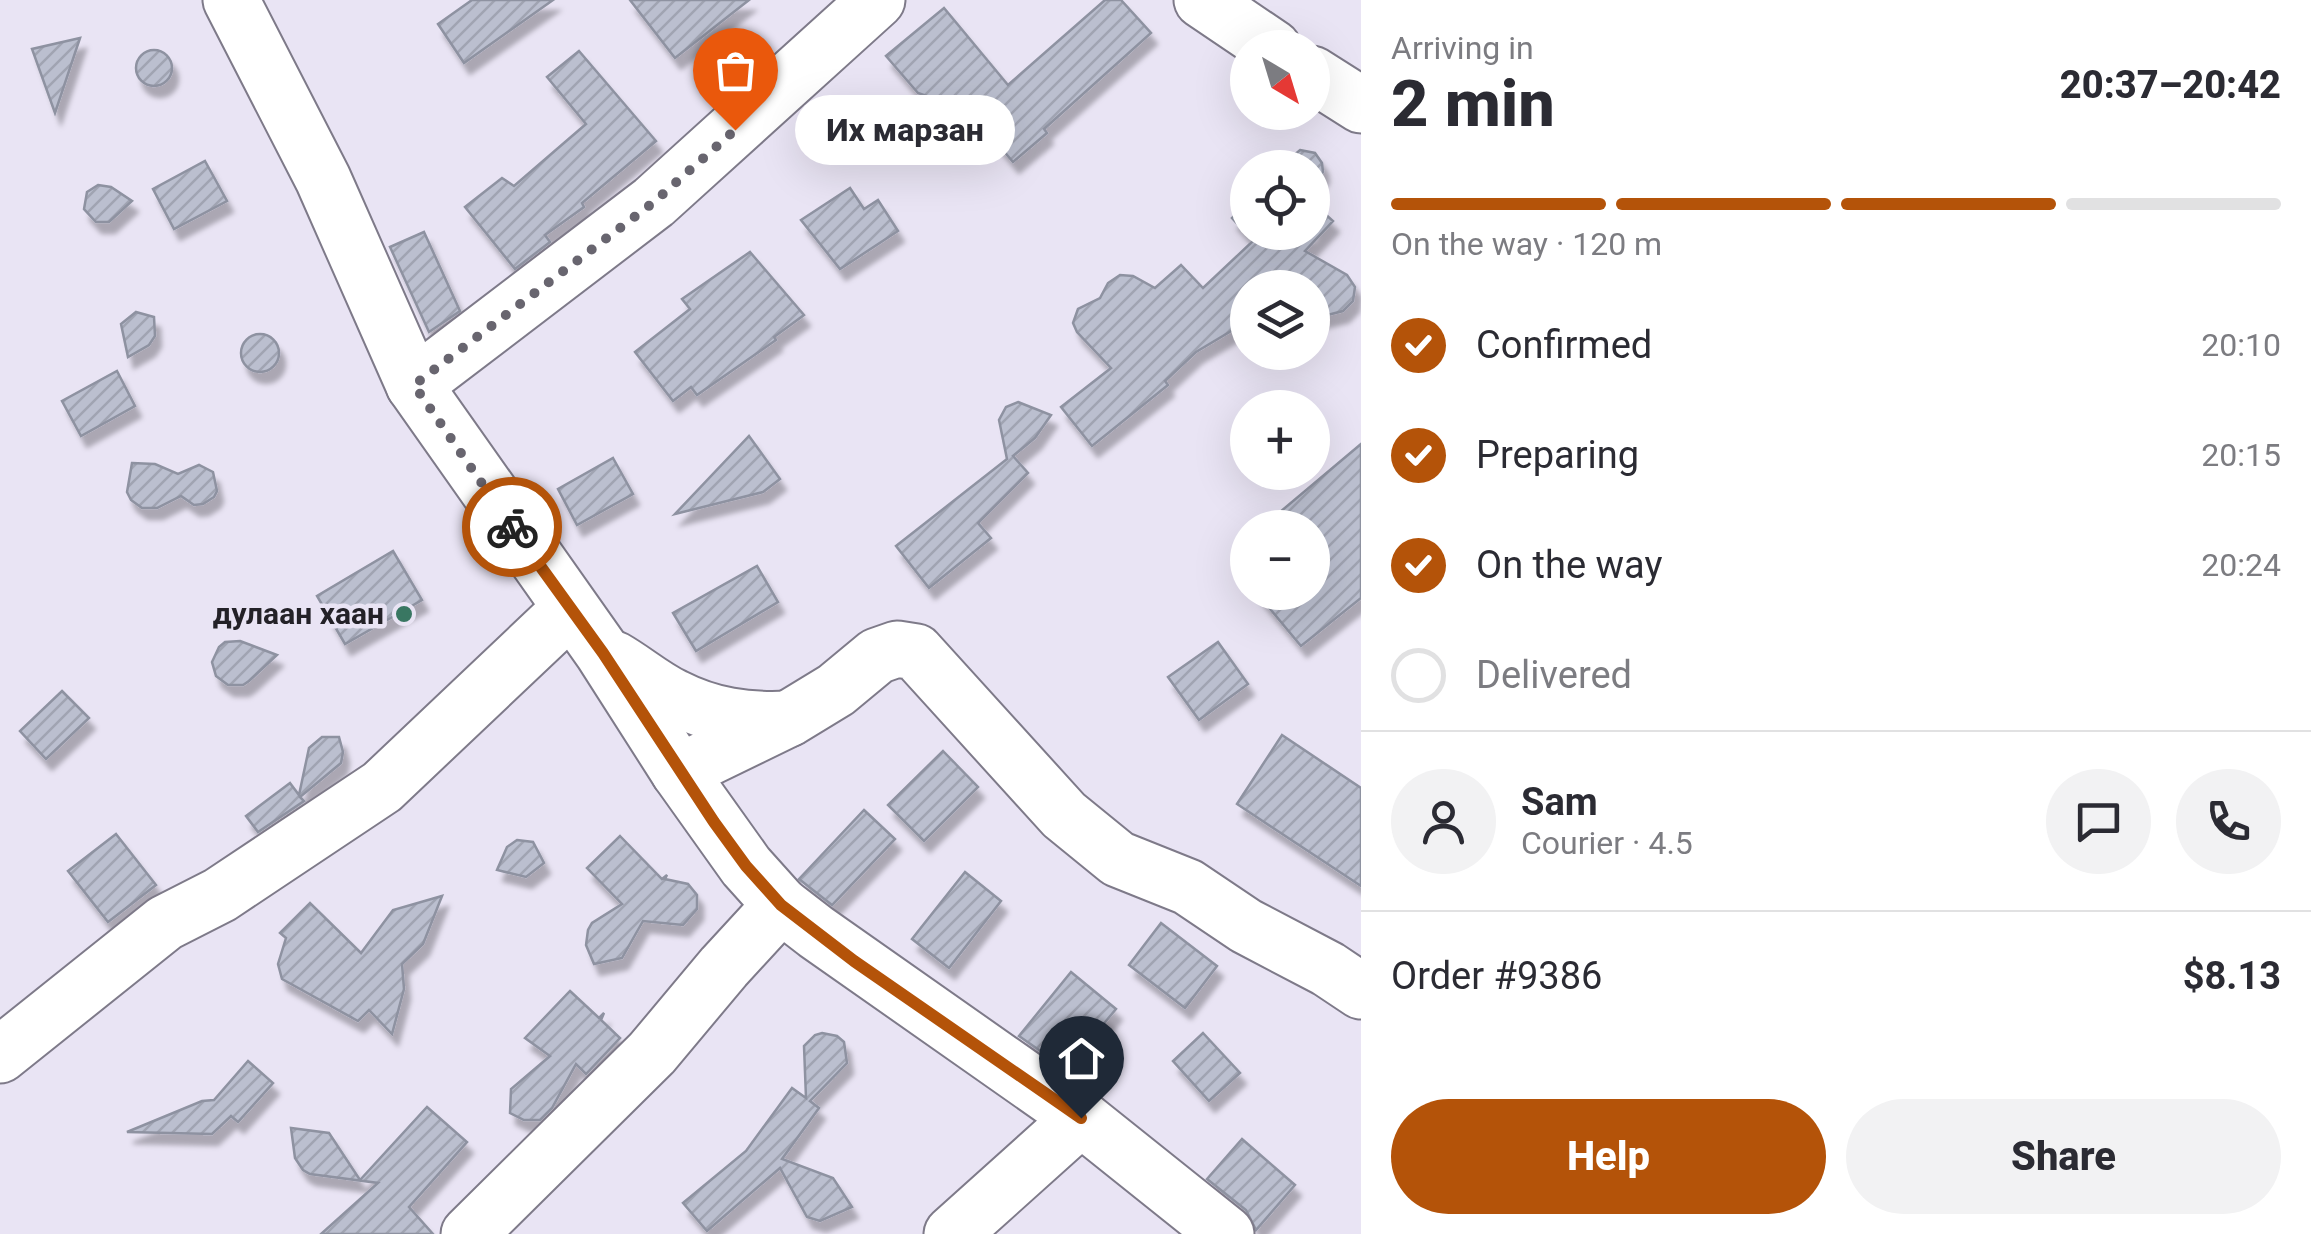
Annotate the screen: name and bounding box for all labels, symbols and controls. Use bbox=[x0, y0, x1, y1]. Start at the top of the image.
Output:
pin bbox=[693, 28, 778, 131]
text: Arriving in bbox=[1391, 29, 1534, 67]
north arrow bbox=[1230, 30, 1330, 130]
map controls bbox=[1230, 30, 1330, 610]
icon: bag bbox=[708, 43, 763, 98]
text: 20:37–20:42 bbox=[2060, 63, 2281, 107]
text: 2 min bbox=[1391, 66, 1555, 142]
callout: Их марзан bbox=[795, 95, 1015, 165]
text: Их марзан bbox=[826, 111, 984, 149]
button: locate bbox=[1230, 150, 1330, 250]
text: On the way · 120 m bbox=[1391, 225, 1662, 263]
button: layers bbox=[1230, 270, 1330, 370]
icon: check bbox=[1391, 318, 1446, 373]
text: Confirmed bbox=[1476, 323, 1652, 367]
text: 20:10 bbox=[2201, 326, 2281, 364]
button: + bbox=[1230, 390, 1330, 490]
icon: check bbox=[1391, 428, 1446, 483]
text: Preparing bbox=[1476, 433, 1639, 477]
text: 20:15 bbox=[2201, 436, 2281, 474]
courier bbox=[462, 477, 562, 577]
icon: bike bbox=[485, 500, 540, 555]
button: − bbox=[1230, 510, 1330, 610]
icon: check bbox=[1391, 538, 1446, 593]
text: On the way bbox=[1476, 543, 1662, 587]
text: 20:24 bbox=[2201, 546, 2281, 584]
place label: дулаан хаан bbox=[213, 596, 384, 631]
marker: дулаан хаан bbox=[393, 603, 415, 625]
text: Delivered bbox=[1476, 653, 1632, 697]
button: person bbox=[1391, 769, 1496, 874]
button: chat bbox=[2046, 769, 2151, 874]
button: phone bbox=[2176, 769, 2281, 874]
text: Sam bbox=[1521, 780, 1598, 824]
text: Courier · 4.5 bbox=[1521, 824, 1693, 862]
text: Order #9386 bbox=[1391, 954, 1602, 998]
text: $8.13 bbox=[2183, 954, 2281, 998]
pin bbox=[1039, 1016, 1124, 1119]
icon: home bbox=[1054, 1031, 1109, 1086]
button: Help bbox=[1391, 1099, 1826, 1214]
button: Share bbox=[1846, 1099, 2281, 1214]

